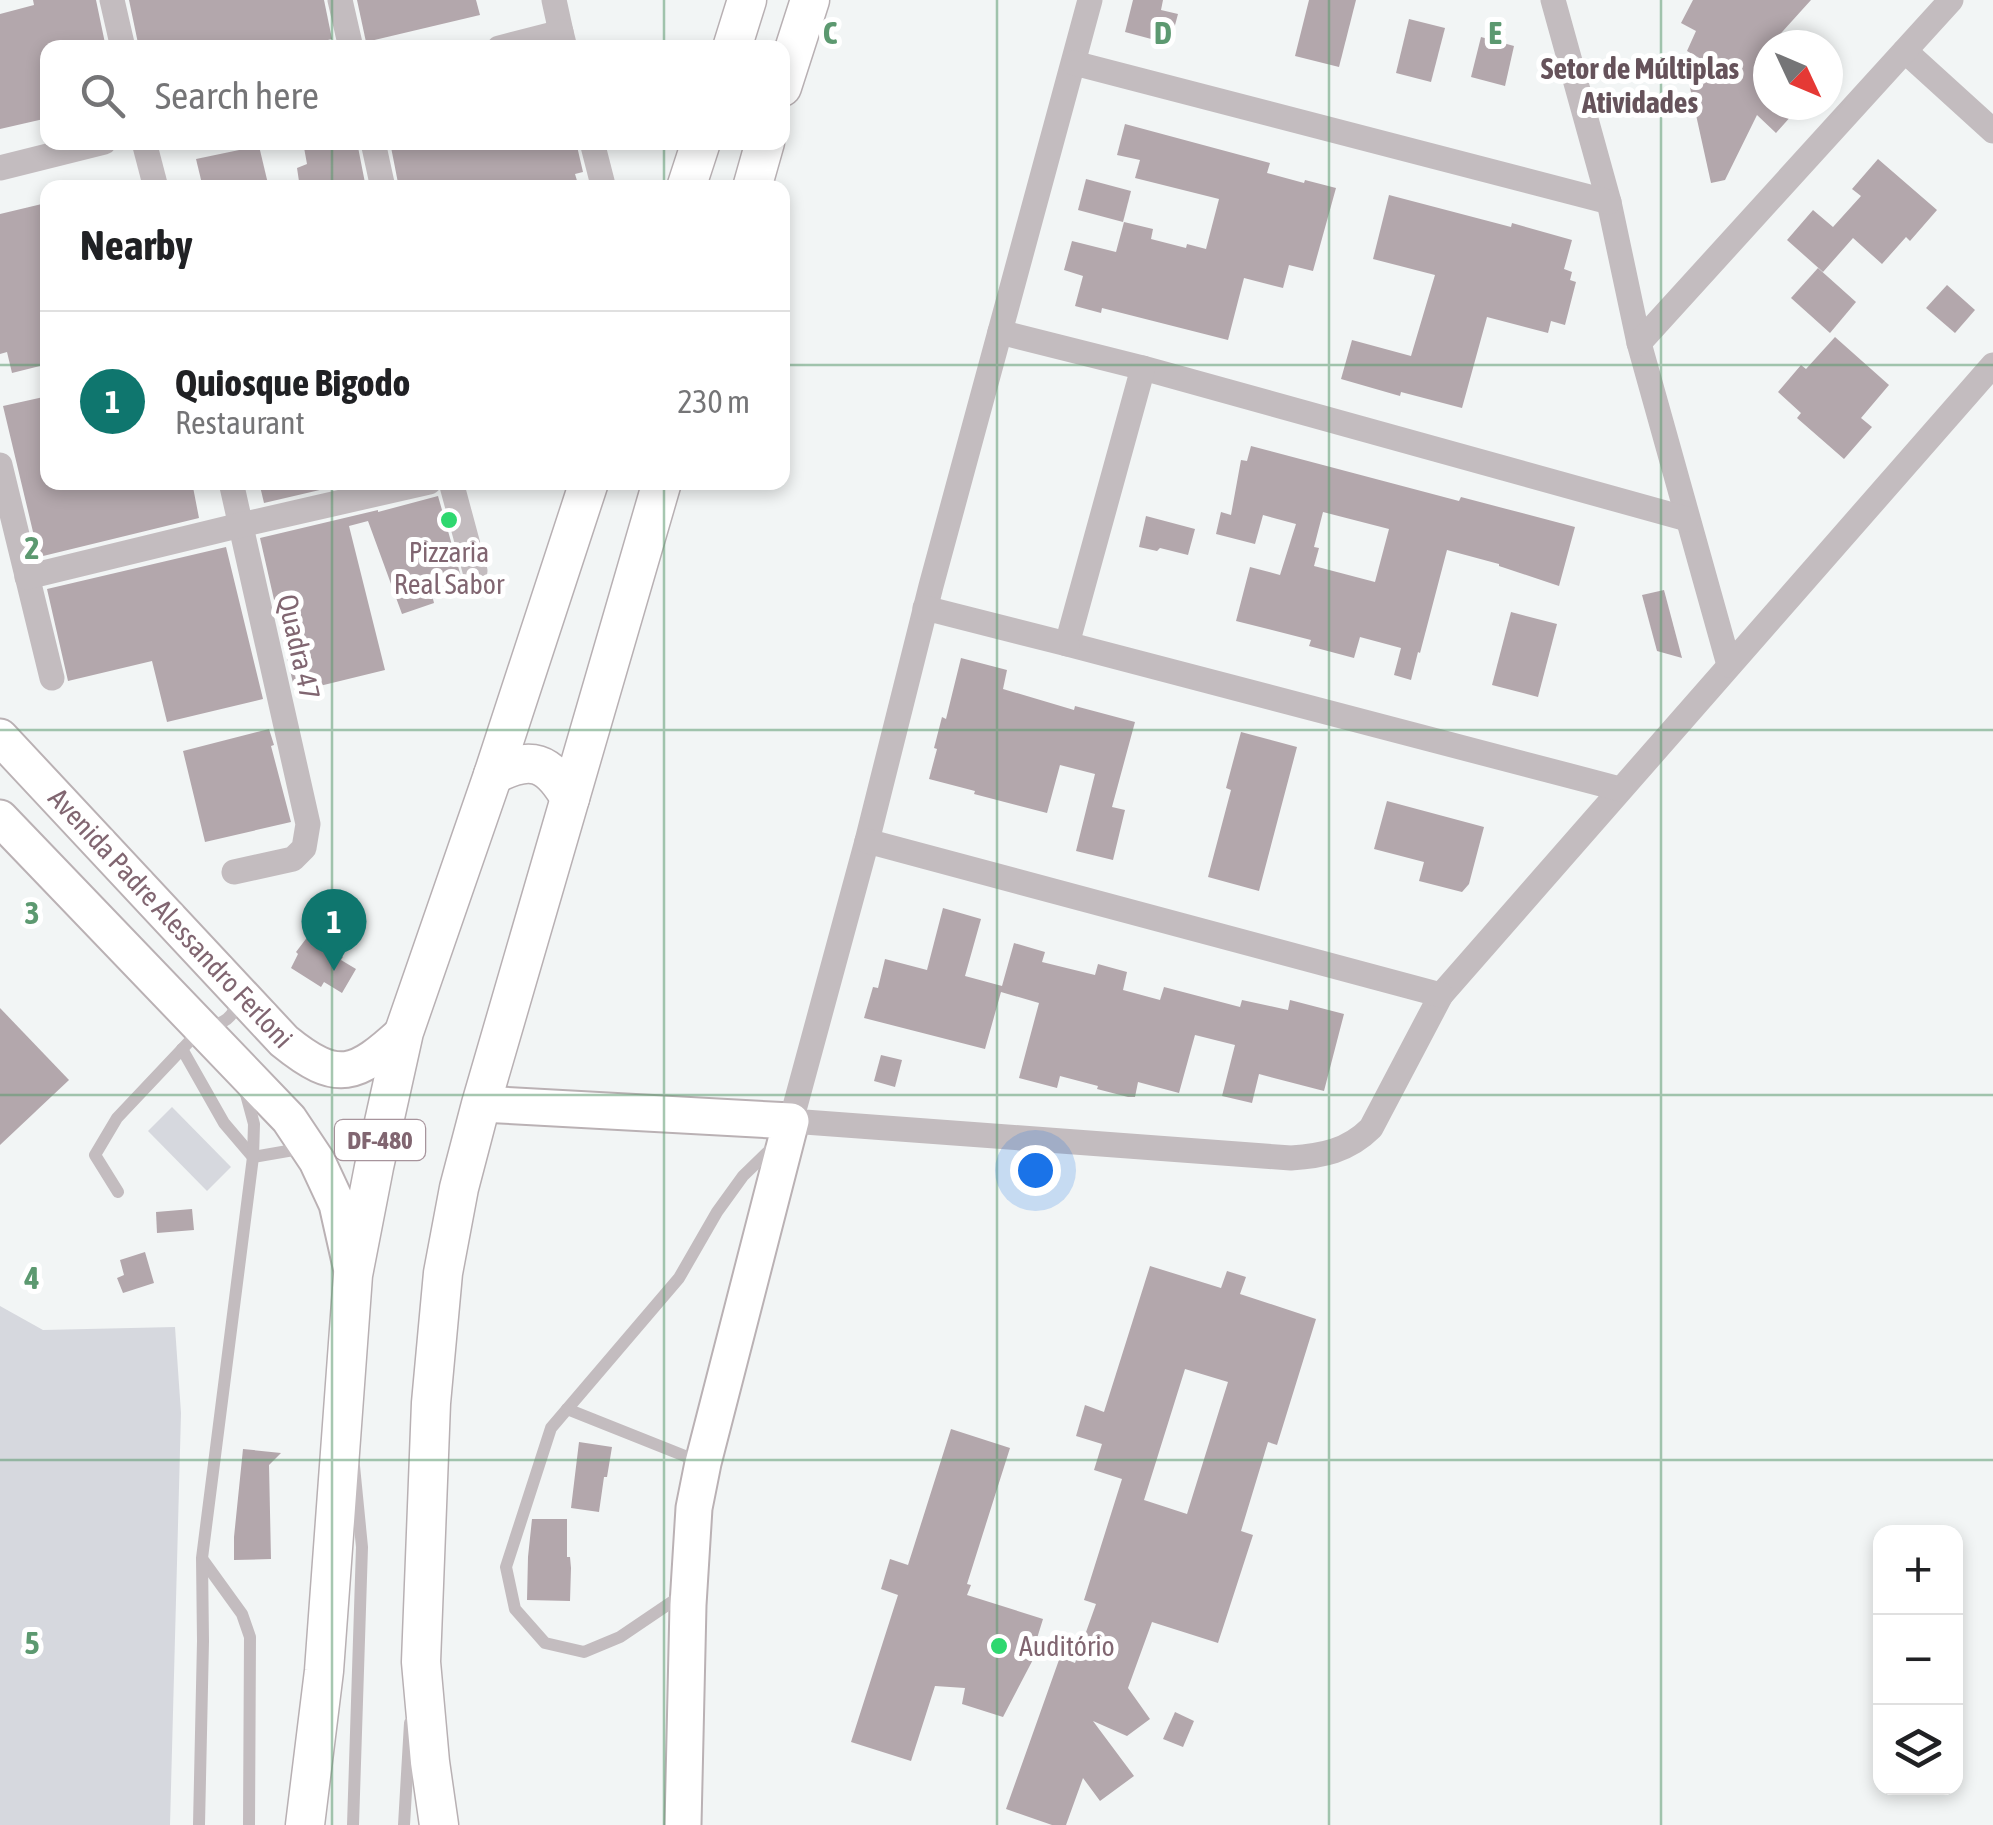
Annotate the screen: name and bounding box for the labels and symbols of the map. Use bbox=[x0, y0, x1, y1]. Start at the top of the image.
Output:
text: C bbox=[823, 14, 838, 51]
text: D bbox=[1154, 14, 1172, 51]
text: E bbox=[1488, 14, 1502, 51]
north arrow bbox=[1753, 30, 1843, 120]
district label: Setor de Múltiplas Atividades bbox=[1541, 51, 1740, 119]
marker: Pizzaria Real Sabor bbox=[438, 509, 460, 531]
text: 2 bbox=[24, 529, 40, 566]
place label: Pizzaria Real Sabor bbox=[394, 536, 505, 600]
street label: Quadra 47 bbox=[271, 591, 327, 703]
street label: Avenida Padre Alessandro Ferloni bbox=[42, 782, 300, 1054]
pin: 1 bbox=[302, 888, 366, 971]
text: 3 bbox=[24, 894, 40, 931]
road number: DF-480 bbox=[335, 1120, 425, 1160]
your location bbox=[1010, 1145, 1061, 1196]
text: 4 bbox=[23, 1259, 40, 1296]
text: 5 bbox=[24, 1624, 40, 1661]
place label: Auditório bbox=[1019, 1630, 1115, 1662]
marker: Auditório bbox=[988, 1635, 1010, 1657]

